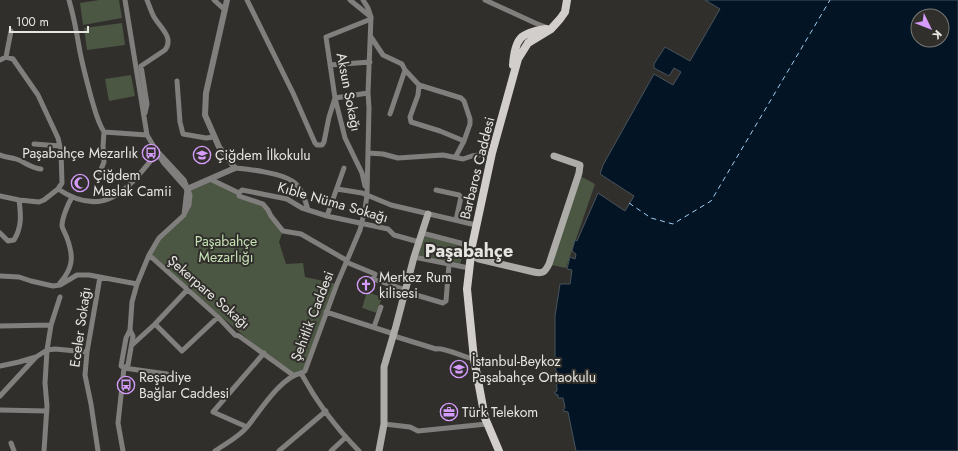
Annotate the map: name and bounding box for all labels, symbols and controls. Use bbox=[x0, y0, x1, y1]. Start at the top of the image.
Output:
scale bar bbox=[10, 8, 88, 34]
north arrow bbox=[910, 8, 950, 48]
text: 100 m bbox=[16, 13, 49, 31]
text: K bbox=[929, 27, 946, 43]
street label: Aksun Sokağı bbox=[332, 51, 366, 133]
street label: Barbaros Caddesi bbox=[455, 115, 499, 221]
place label: Paşabahçe Mezarlık bbox=[22, 143, 139, 163]
bus stop icon: Paşabahçe Mezarlık bbox=[141, 143, 161, 163]
school or university icon: Çiğdem İlkokulu bbox=[192, 145, 212, 165]
place label: Çiğdem İlkokulu bbox=[215, 145, 311, 165]
place label: Çiğdem Maslak Camii bbox=[93, 165, 172, 201]
mosque icon: Çiğdem Maslak Camii bbox=[70, 173, 90, 193]
street label: Kıble Nüma Sokağı bbox=[275, 177, 391, 227]
park label: Paşabahçe Mezarlığı bbox=[195, 231, 257, 267]
district label: Paşabahçe bbox=[425, 238, 513, 264]
street label: Şekerpare Sokağı bbox=[163, 251, 255, 333]
place label: Merkez Rum kilisesi bbox=[379, 267, 452, 303]
street label: Şehitlik Caddesi bbox=[286, 268, 338, 364]
church icon: Merkez Rum kilisesi bbox=[356, 275, 376, 295]
street label: Eceler Sokağı bbox=[64, 286, 96, 368]
place label: İstanbul-Beykoz Paşabahçe Ortaokulu bbox=[472, 351, 596, 387]
school or university icon: İstanbul-Beykoz Paşabahçe Ortaokulu bbox=[449, 359, 469, 379]
place label: Reşadiye Bağlar Caddesi bbox=[139, 367, 229, 403]
bus stop icon: Reşadiye Bağlar Caddesi bbox=[116, 375, 136, 395]
office icon: Türk Telekom bbox=[439, 402, 459, 422]
place label: Türk Telekom bbox=[462, 402, 538, 422]

